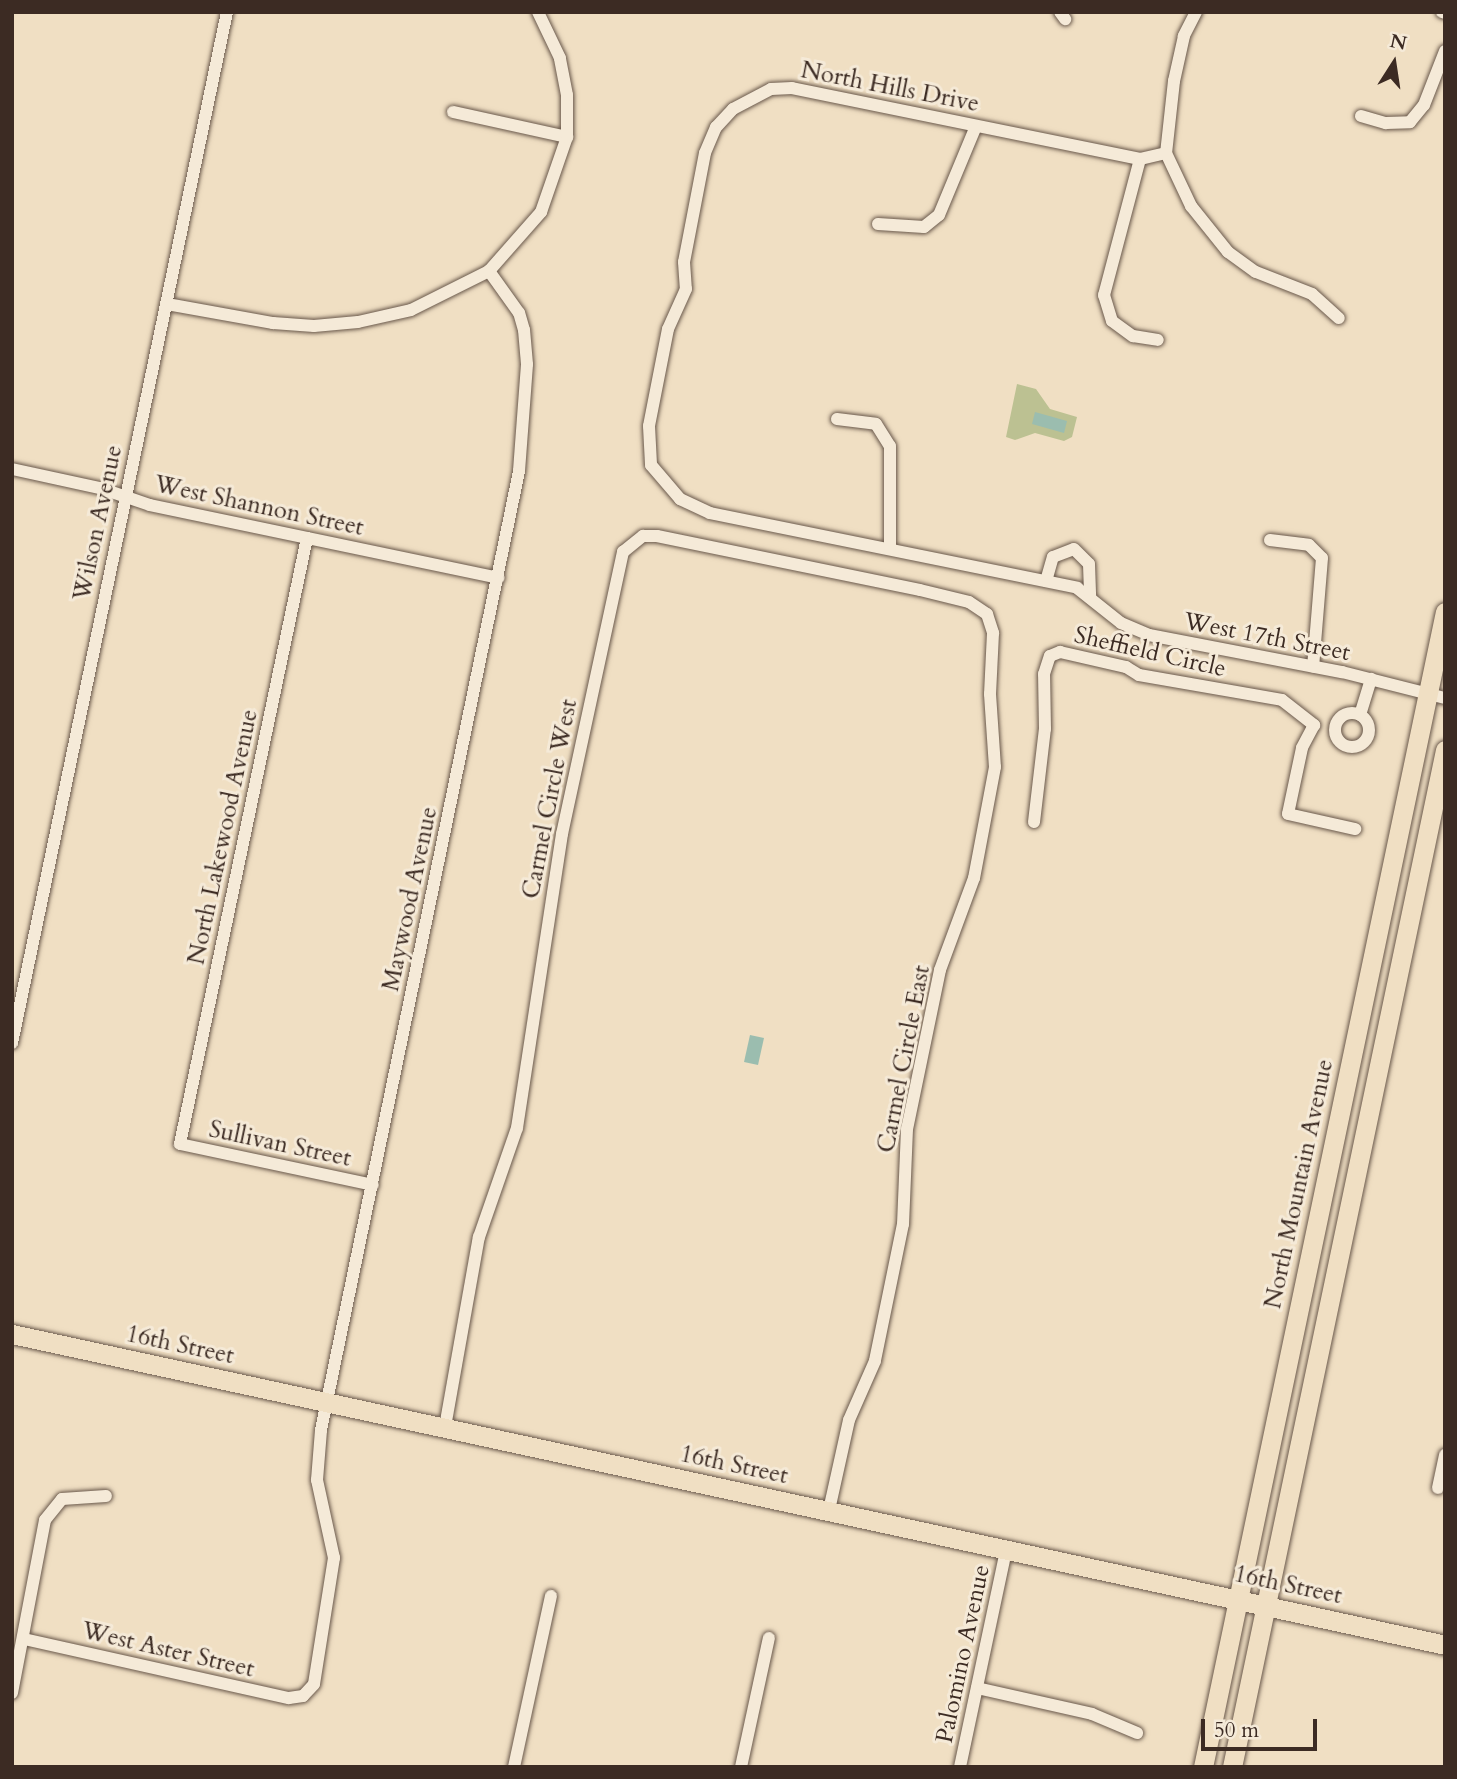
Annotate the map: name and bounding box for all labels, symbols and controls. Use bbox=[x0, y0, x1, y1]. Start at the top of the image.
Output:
north arrow bbox=[1359, 28, 1429, 98]
text: N bbox=[1388, 28, 1409, 57]
street label: North Hills Drive bbox=[798, 56, 982, 118]
street label: Wilson Avenue bbox=[67, 443, 129, 603]
street label: West Shannon Street bbox=[152, 470, 366, 542]
street label: West 17th Street bbox=[1181, 607, 1353, 667]
street label: Sheffield Circle bbox=[1071, 621, 1229, 683]
street label: Carmel Circle West bbox=[517, 697, 583, 901]
street label: North Lakewood Avenue bbox=[182, 707, 264, 967]
street label: Maywood Avenue bbox=[376, 804, 444, 994]
street label: Carmel Circle East bbox=[872, 963, 936, 1155]
street label: North Mountain Avenue bbox=[1258, 1057, 1340, 1311]
street label: Sullivan Street bbox=[206, 1115, 354, 1173]
street label: 16th Street bbox=[123, 1320, 237, 1370]
street label: 16th Street bbox=[677, 1440, 791, 1490]
street label: 16th Street bbox=[1231, 1560, 1345, 1610]
street label: Palomino Avenue bbox=[930, 1562, 996, 1746]
street label: West Aster Street bbox=[79, 1616, 257, 1684]
scale bar bbox=[1205, 1706, 1320, 1750]
text: 50 m bbox=[1214, 1716, 1259, 1745]

